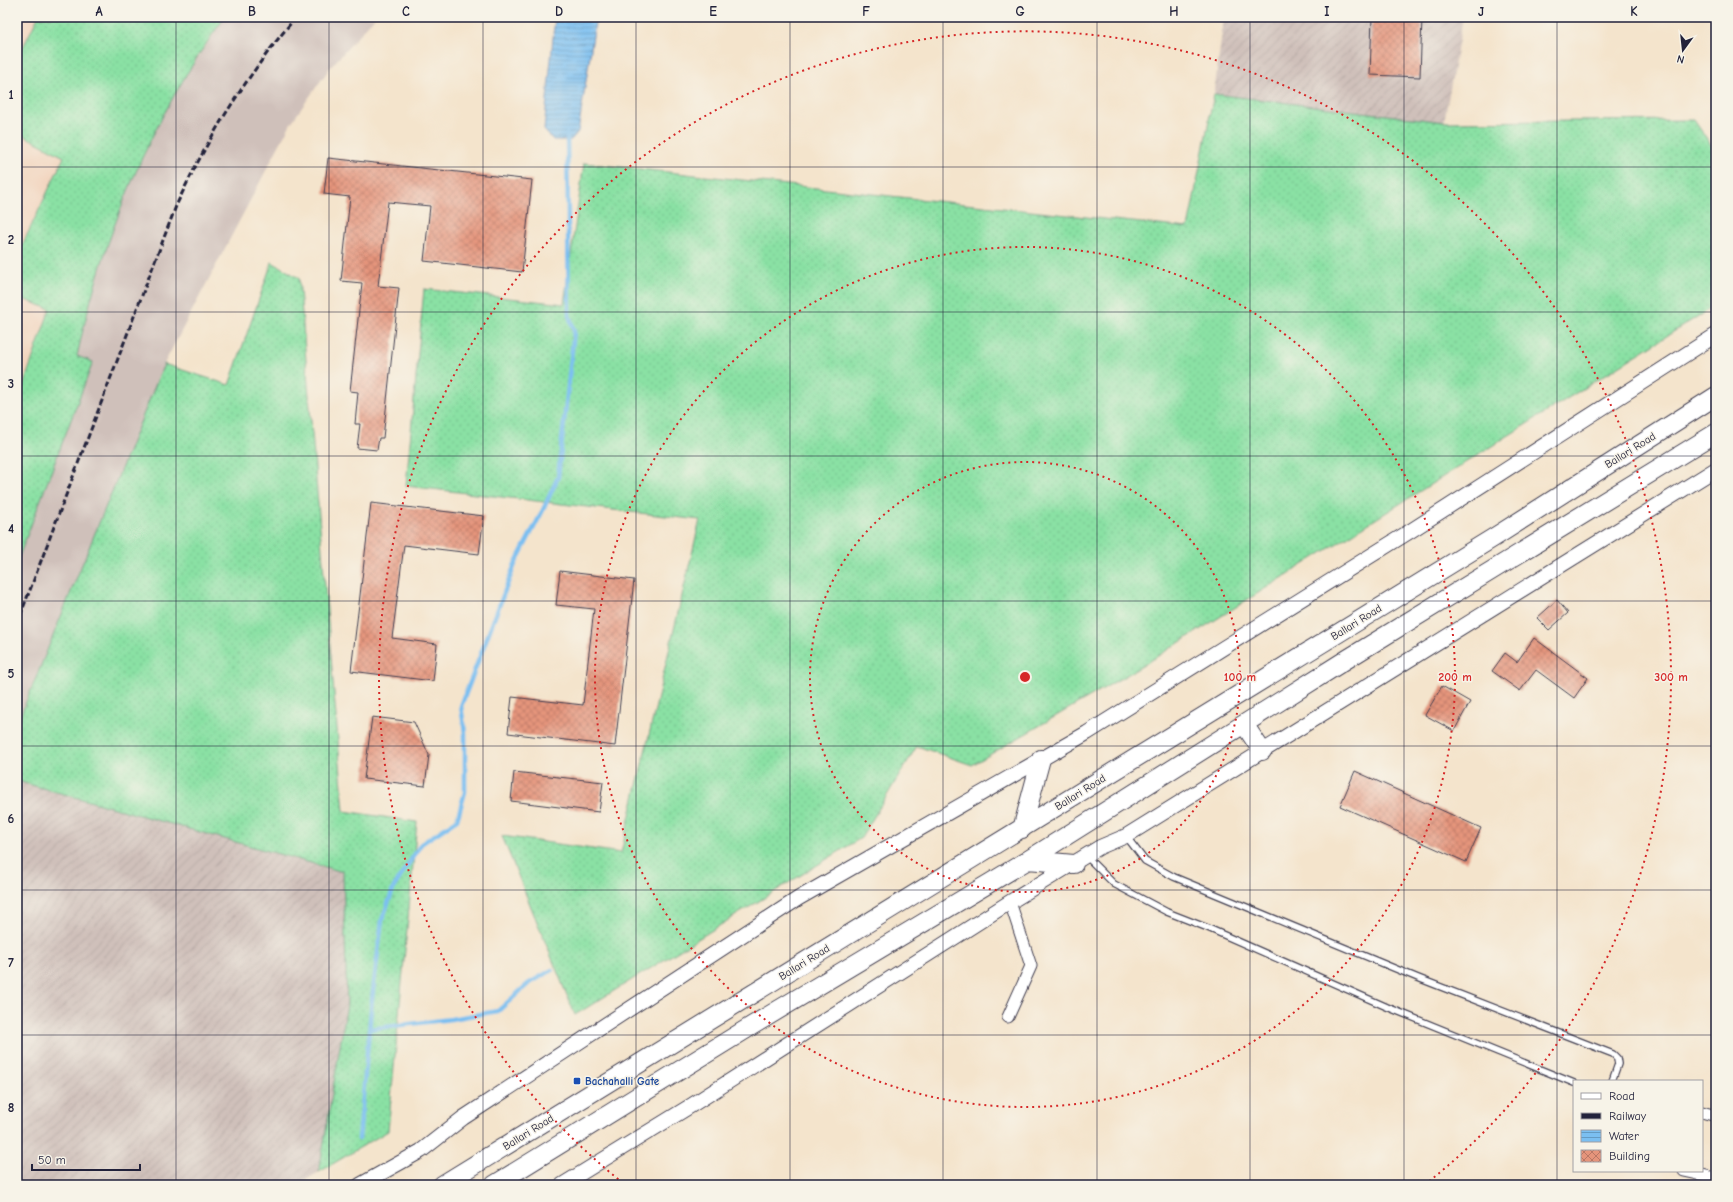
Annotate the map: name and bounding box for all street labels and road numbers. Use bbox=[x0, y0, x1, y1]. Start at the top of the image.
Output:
street label: Ballari Road bbox=[1603, 430, 1658, 471]
street label: Ballari Road bbox=[1329, 602, 1384, 643]
street label: Ballari Road bbox=[1053, 772, 1108, 813]
street label: Ballari Road bbox=[777, 942, 832, 983]
street label: Ballari Road bbox=[501, 1112, 556, 1153]

